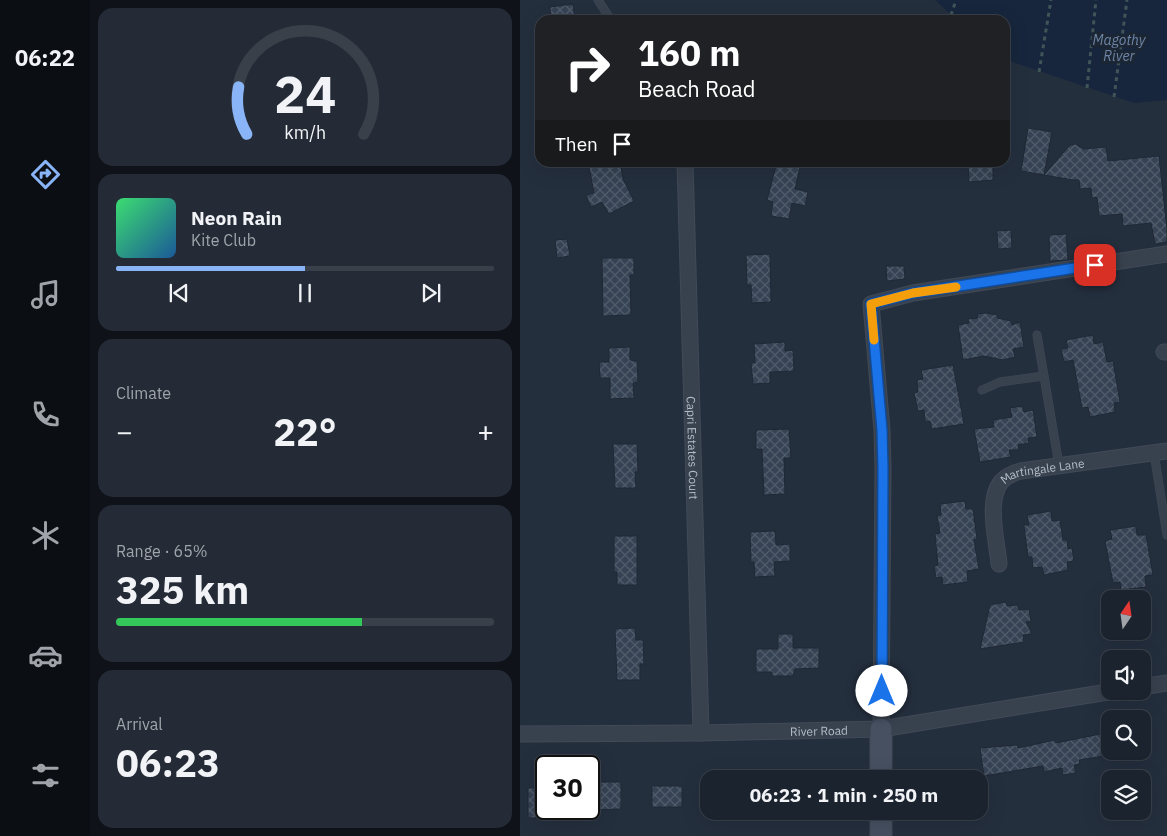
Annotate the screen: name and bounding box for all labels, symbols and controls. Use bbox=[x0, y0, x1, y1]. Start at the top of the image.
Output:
text: 160 m bbox=[638, 30, 741, 76]
water label: Magothy River bbox=[1093, 31, 1147, 65]
icon: right bbox=[555, 35, 620, 100]
text: 06:22 bbox=[15, 43, 75, 72]
text: 24 bbox=[274, 60, 336, 127]
text: Beach Road bbox=[638, 74, 756, 103]
text: km/h bbox=[284, 121, 326, 144]
icon: arrive bbox=[608, 130, 636, 158]
text: Then bbox=[555, 132, 598, 156]
icon: directions bbox=[28, 157, 63, 192]
text: Neon Rain bbox=[191, 206, 282, 230]
text: Kite Club bbox=[191, 230, 256, 250]
pin bbox=[1074, 244, 1116, 286]
icon: arrive bbox=[1081, 251, 1109, 279]
icon: music bbox=[28, 277, 63, 312]
icon: previous bbox=[165, 279, 193, 307]
icon: pause bbox=[291, 279, 319, 307]
icon: next bbox=[417, 279, 445, 307]
text: Climate bbox=[116, 383, 171, 403]
street label: Capri Estates Court bbox=[684, 396, 702, 500]
icon: phone bbox=[28, 397, 63, 432]
text: 22° bbox=[273, 407, 337, 456]
text: − bbox=[116, 413, 133, 450]
text: + bbox=[477, 413, 494, 450]
street label: Martingale Lane bbox=[997, 455, 1086, 487]
icon: climate bbox=[28, 518, 63, 553]
text: Range · 65% bbox=[116, 541, 208, 561]
text: 325 km bbox=[116, 565, 249, 614]
north arrow bbox=[1101, 590, 1151, 640]
map controls bbox=[1101, 590, 1151, 820]
icon: car bbox=[28, 638, 63, 673]
button: sound bbox=[1101, 650, 1151, 700]
position arrow bbox=[855, 664, 907, 716]
button: search bbox=[1101, 710, 1151, 760]
text: Arrival bbox=[116, 714, 163, 734]
street label: River Road bbox=[790, 722, 848, 739]
text: 06:23 bbox=[116, 738, 220, 787]
speed limit sign: 30 bbox=[535, 755, 600, 820]
icon: filters bbox=[28, 758, 63, 793]
button: layers bbox=[1101, 770, 1151, 820]
text: 06:23 · 1 min · 250 m bbox=[750, 783, 938, 807]

